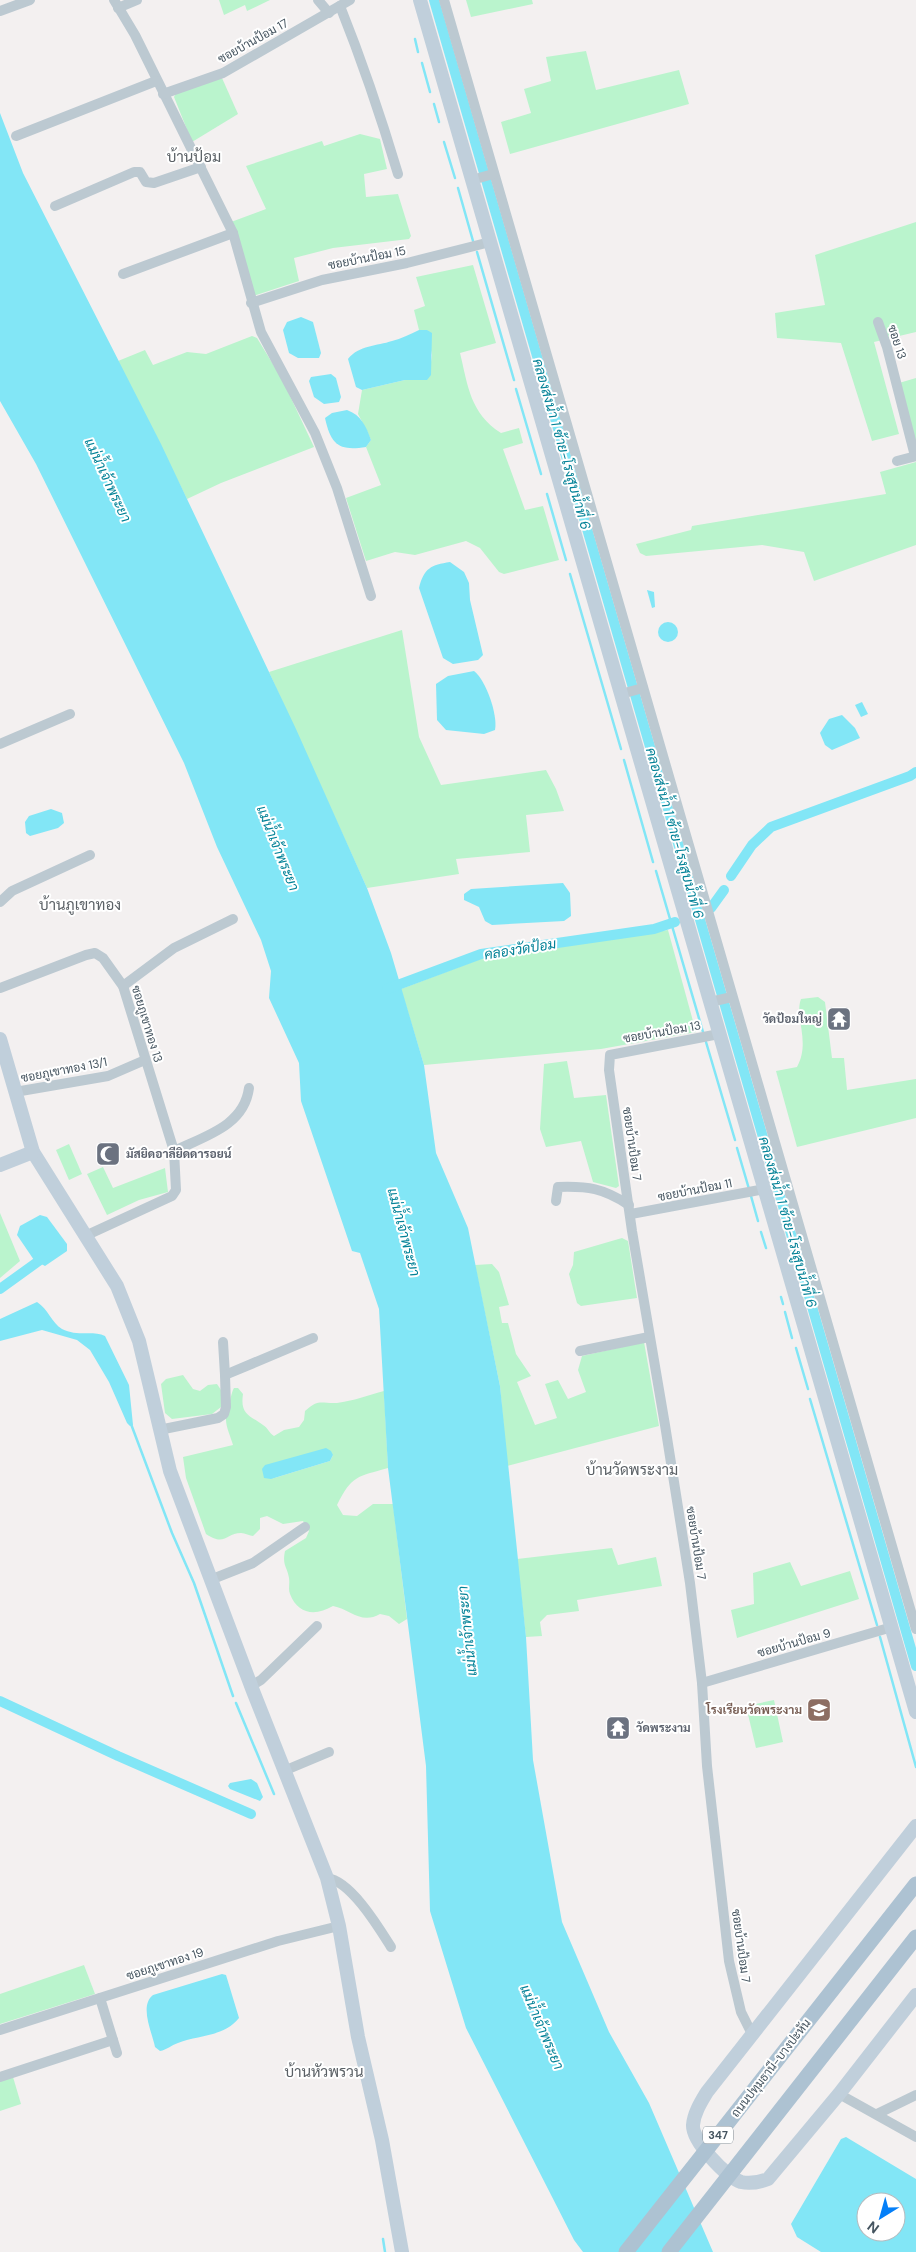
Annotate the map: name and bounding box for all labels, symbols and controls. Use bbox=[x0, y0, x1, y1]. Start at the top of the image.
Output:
street label: ซอยบ้านป้อม 17 bbox=[215, 15, 291, 67]
district label: บ้านป้อม bbox=[167, 147, 221, 167]
street label: ซอยบ้านป้อม 15 bbox=[327, 243, 407, 273]
street label: ซอย 13 bbox=[884, 323, 910, 361]
water label: คลองส่งน้ำ 1 ซ้าย-โรงสูบน้ำที่ 6 bbox=[528, 355, 598, 532]
water label: แม่น้ำเจ้าพระยา bbox=[81, 434, 138, 525]
water label: คลองส่งน้ำ 1 ซ้าย-โรงสูบน้ำที่ 6 bbox=[641, 744, 711, 921]
water label: แม่น้ำเจ้าพระยา bbox=[253, 802, 306, 893]
district label: บ้านภูเขาทอง bbox=[39, 895, 121, 915]
water label: คลองวัดป้อม bbox=[483, 934, 558, 964]
street label: ซอยภูเขาทอง 13 bbox=[128, 984, 166, 1064]
temple icon: วัดป้อมใหญ่ bbox=[826, 1006, 852, 1032]
place label: วัดป้อมใหญ่ bbox=[762, 1011, 822, 1027]
street label: ซอยบ้านป้อม 13 bbox=[622, 1017, 702, 1047]
street label: ซอยภูเขาทอง 13/1 bbox=[19, 1054, 109, 1086]
street label: ซอยบ้านป้อม 7 bbox=[619, 1106, 645, 1182]
water label: คลองส่งน้ำ 1 ซ้าย-โรงสูบน้ำที่ 6 bbox=[754, 1133, 824, 1310]
mosque icon: มัสยิดอาลียิดดารอยน์ bbox=[95, 1141, 121, 1167]
place label: มัสยิดอาลียิดดารอยน์ bbox=[126, 1146, 233, 1162]
street label: ซอยบ้านป้อม 11 bbox=[656, 1175, 734, 1205]
water label: แม่น้ำเจ้าพระยา bbox=[384, 1185, 427, 1278]
district label: บ้านวัดพระงาม bbox=[586, 1460, 678, 1480]
street label: ซอยบ้านป้อม 7 bbox=[682, 1505, 710, 1581]
water label: แม่น้ำเจ้าพระยา bbox=[450, 1585, 481, 1677]
street label: ซอยบ้านป้อม 9 bbox=[755, 1625, 833, 1661]
school or university icon: โรงเรียนวัดพระงาม bbox=[806, 1697, 832, 1723]
place label: โรงเรียนวัดพระงาม bbox=[705, 1702, 802, 1718]
temple icon: วัดพระงาม bbox=[605, 1715, 631, 1741]
place label: วัดพระงาม bbox=[636, 1720, 691, 1736]
street label: ซอยบ้านป้อม 7 bbox=[728, 1908, 754, 1984]
street label: ซอยภูเขาทอง 19 bbox=[124, 1944, 206, 1984]
water label: แม่น้ำเจ้าพระยา bbox=[516, 1981, 571, 2072]
street label: ถนนปทุมธานี-บางปะหัน bbox=[728, 2015, 815, 2121]
district label: บ้านหัวพรวน bbox=[284, 2062, 364, 2082]
road number: 347 bbox=[703, 2126, 733, 2144]
north arrow bbox=[856, 2192, 906, 2242]
text: N bbox=[864, 2217, 883, 2238]

